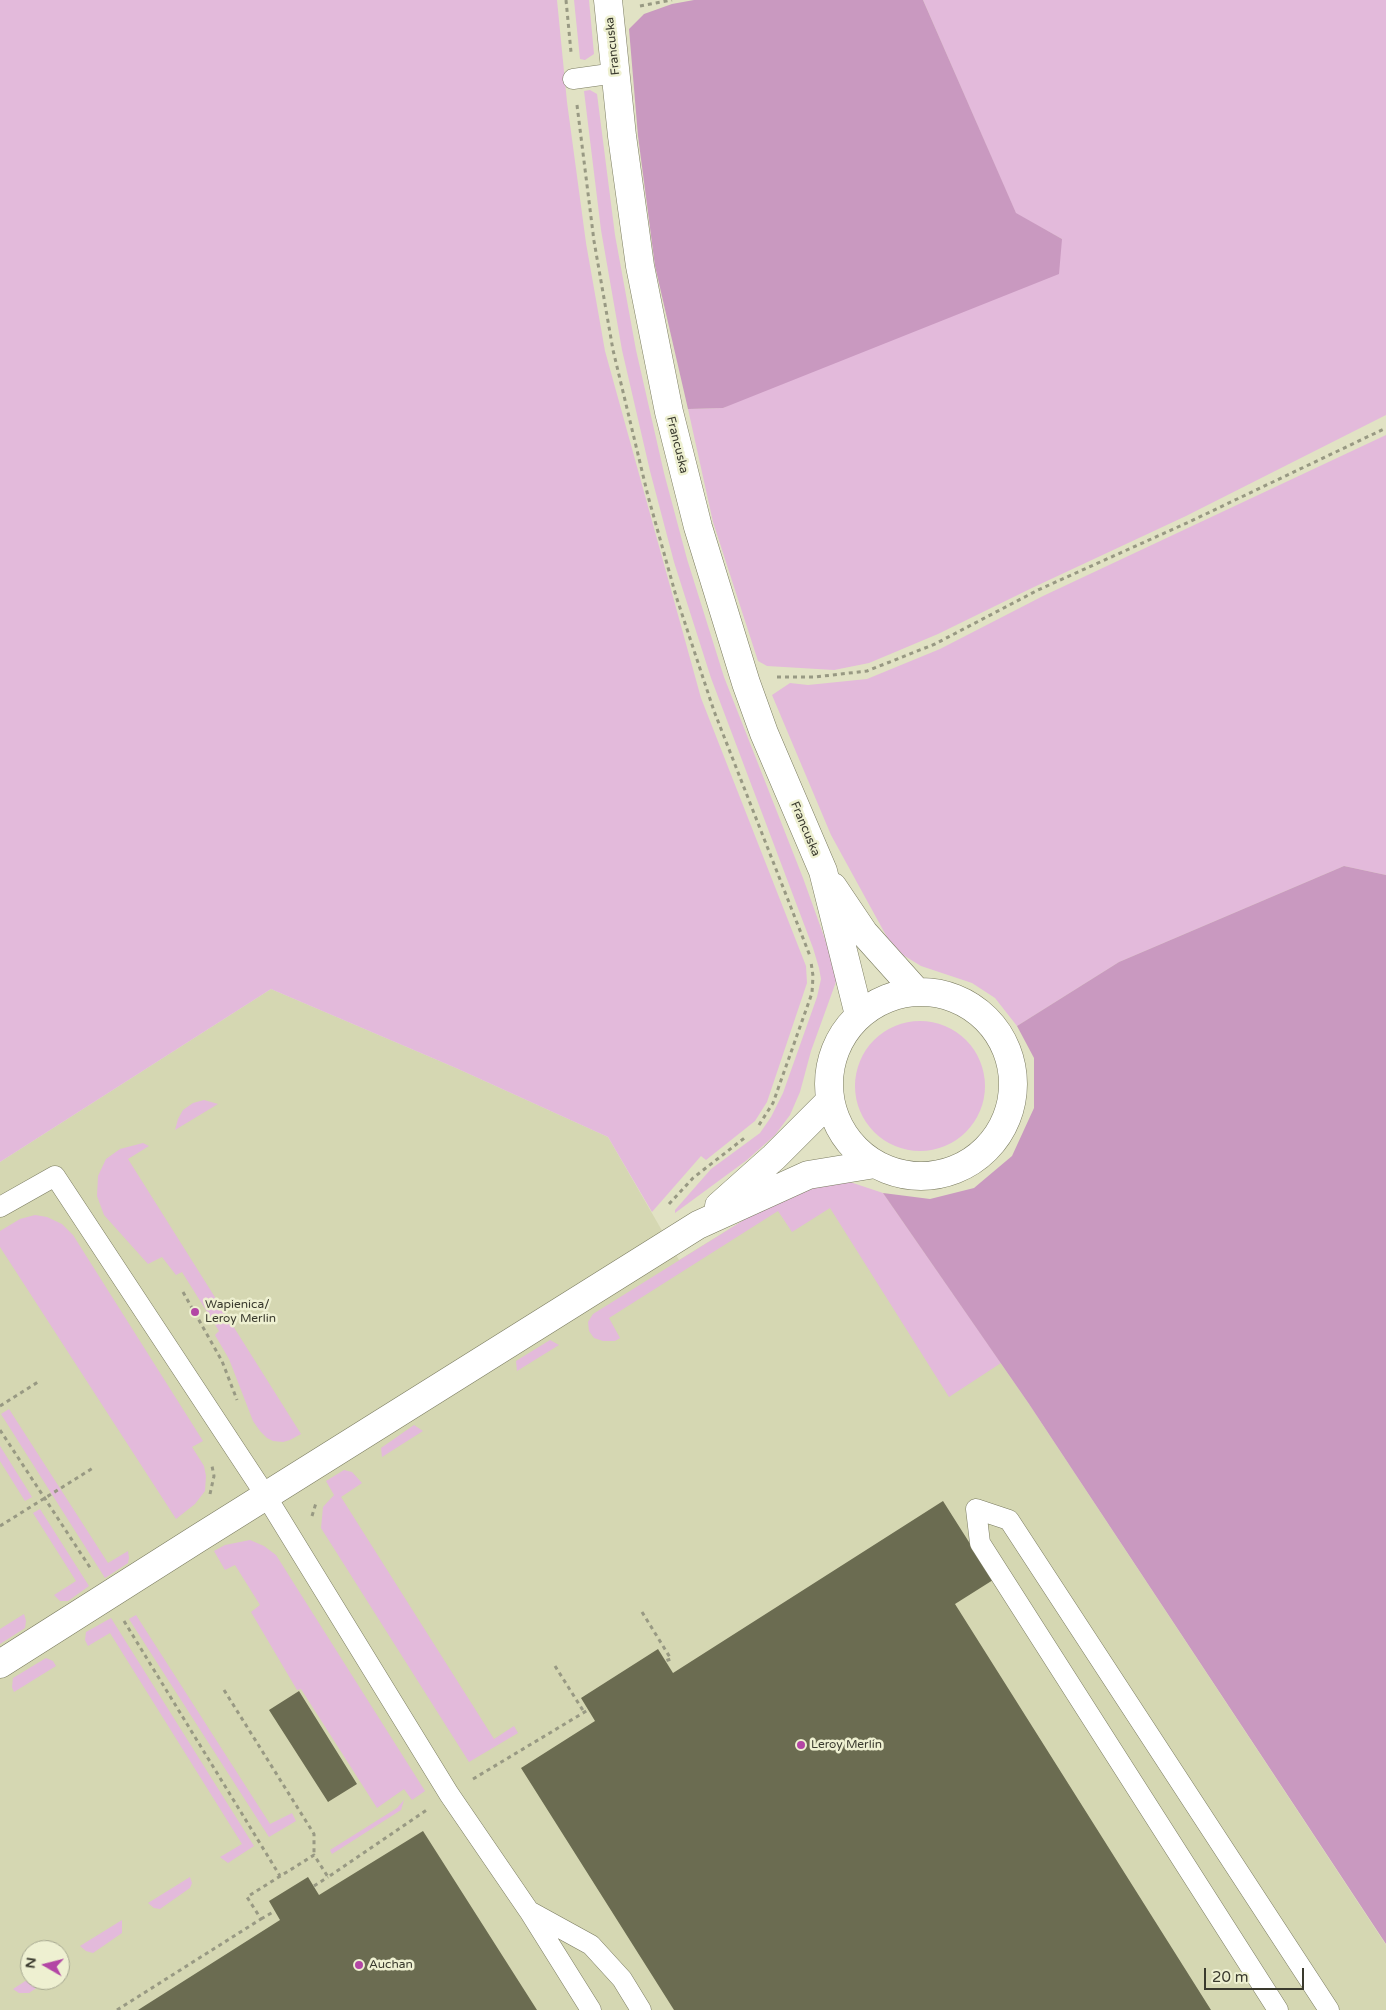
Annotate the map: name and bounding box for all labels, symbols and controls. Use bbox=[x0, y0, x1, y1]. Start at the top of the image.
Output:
street label: Francuska bbox=[603, 16, 623, 76]
street label: Francuska bbox=[663, 415, 691, 475]
street label: Francuska bbox=[787, 799, 823, 859]
place label: Wapienica/ Leroy Merlin bbox=[205, 1298, 276, 1326]
marker: Wapienica/ Leroy Merlin bbox=[189, 1306, 201, 1318]
place label: Leroy Merlin bbox=[811, 1738, 882, 1752]
marker: Leroy Merlin bbox=[795, 1739, 807, 1751]
north arrow bbox=[20, 1940, 70, 1990]
text: N bbox=[21, 1956, 40, 1970]
place label: Auchan bbox=[369, 1958, 413, 1972]
scale bar bbox=[1206, 1958, 1306, 1990]
marker: Auchan bbox=[353, 1959, 365, 1971]
text: 20 m bbox=[1212, 1968, 1249, 1986]

